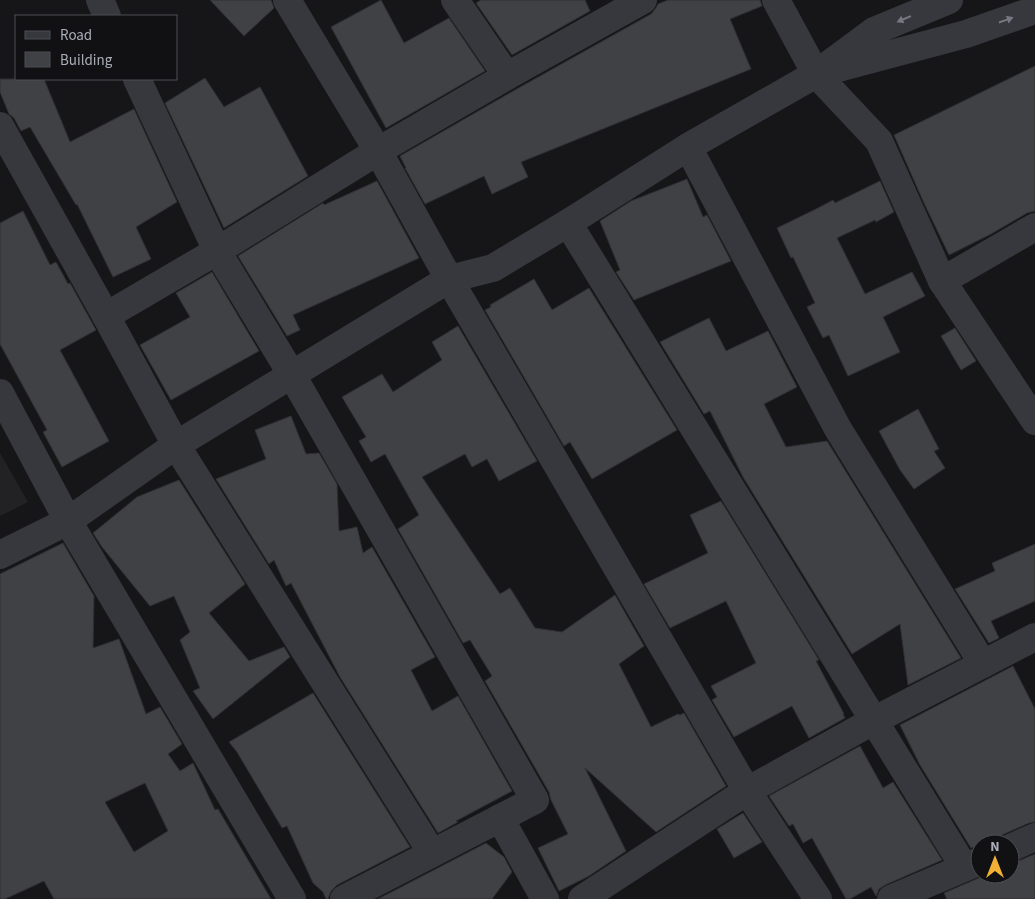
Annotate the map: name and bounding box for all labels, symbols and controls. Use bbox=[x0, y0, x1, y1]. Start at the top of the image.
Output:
legend bbox=[15, 15, 178, 80]
one-way arrow bbox=[897, 15, 911, 23]
one-way arrow bbox=[999, 16, 1014, 24]
text: Road bbox=[60, 25, 92, 46]
text: Building bbox=[60, 50, 113, 71]
north arrow bbox=[970, 834, 1020, 884]
text: N bbox=[990, 837, 1000, 857]

